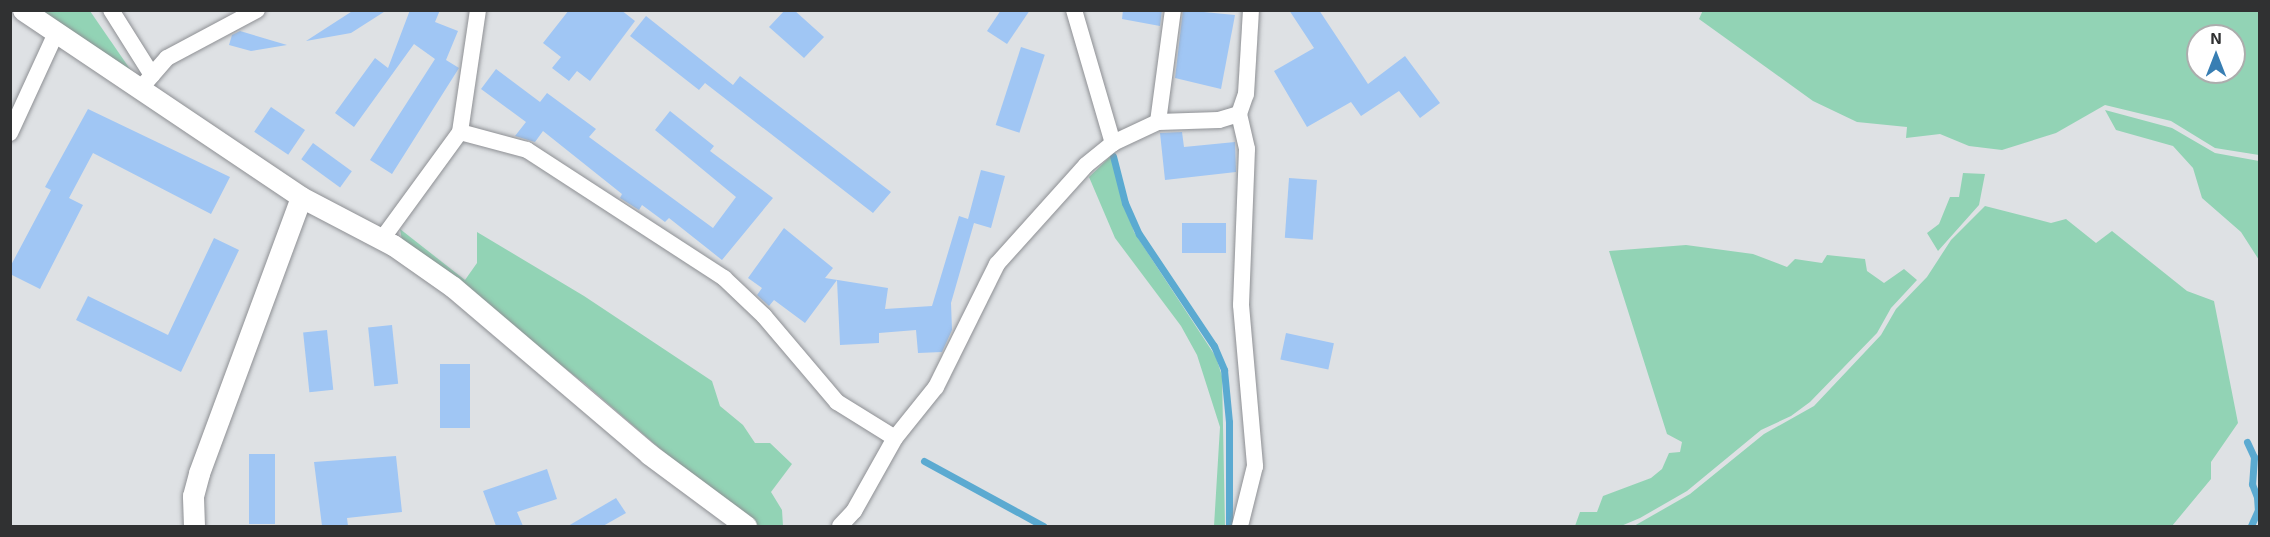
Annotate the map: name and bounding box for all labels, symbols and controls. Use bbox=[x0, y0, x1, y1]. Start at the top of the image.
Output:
north arrow bbox=[2186, 24, 2246, 84]
text: N bbox=[2210, 28, 2222, 47]

